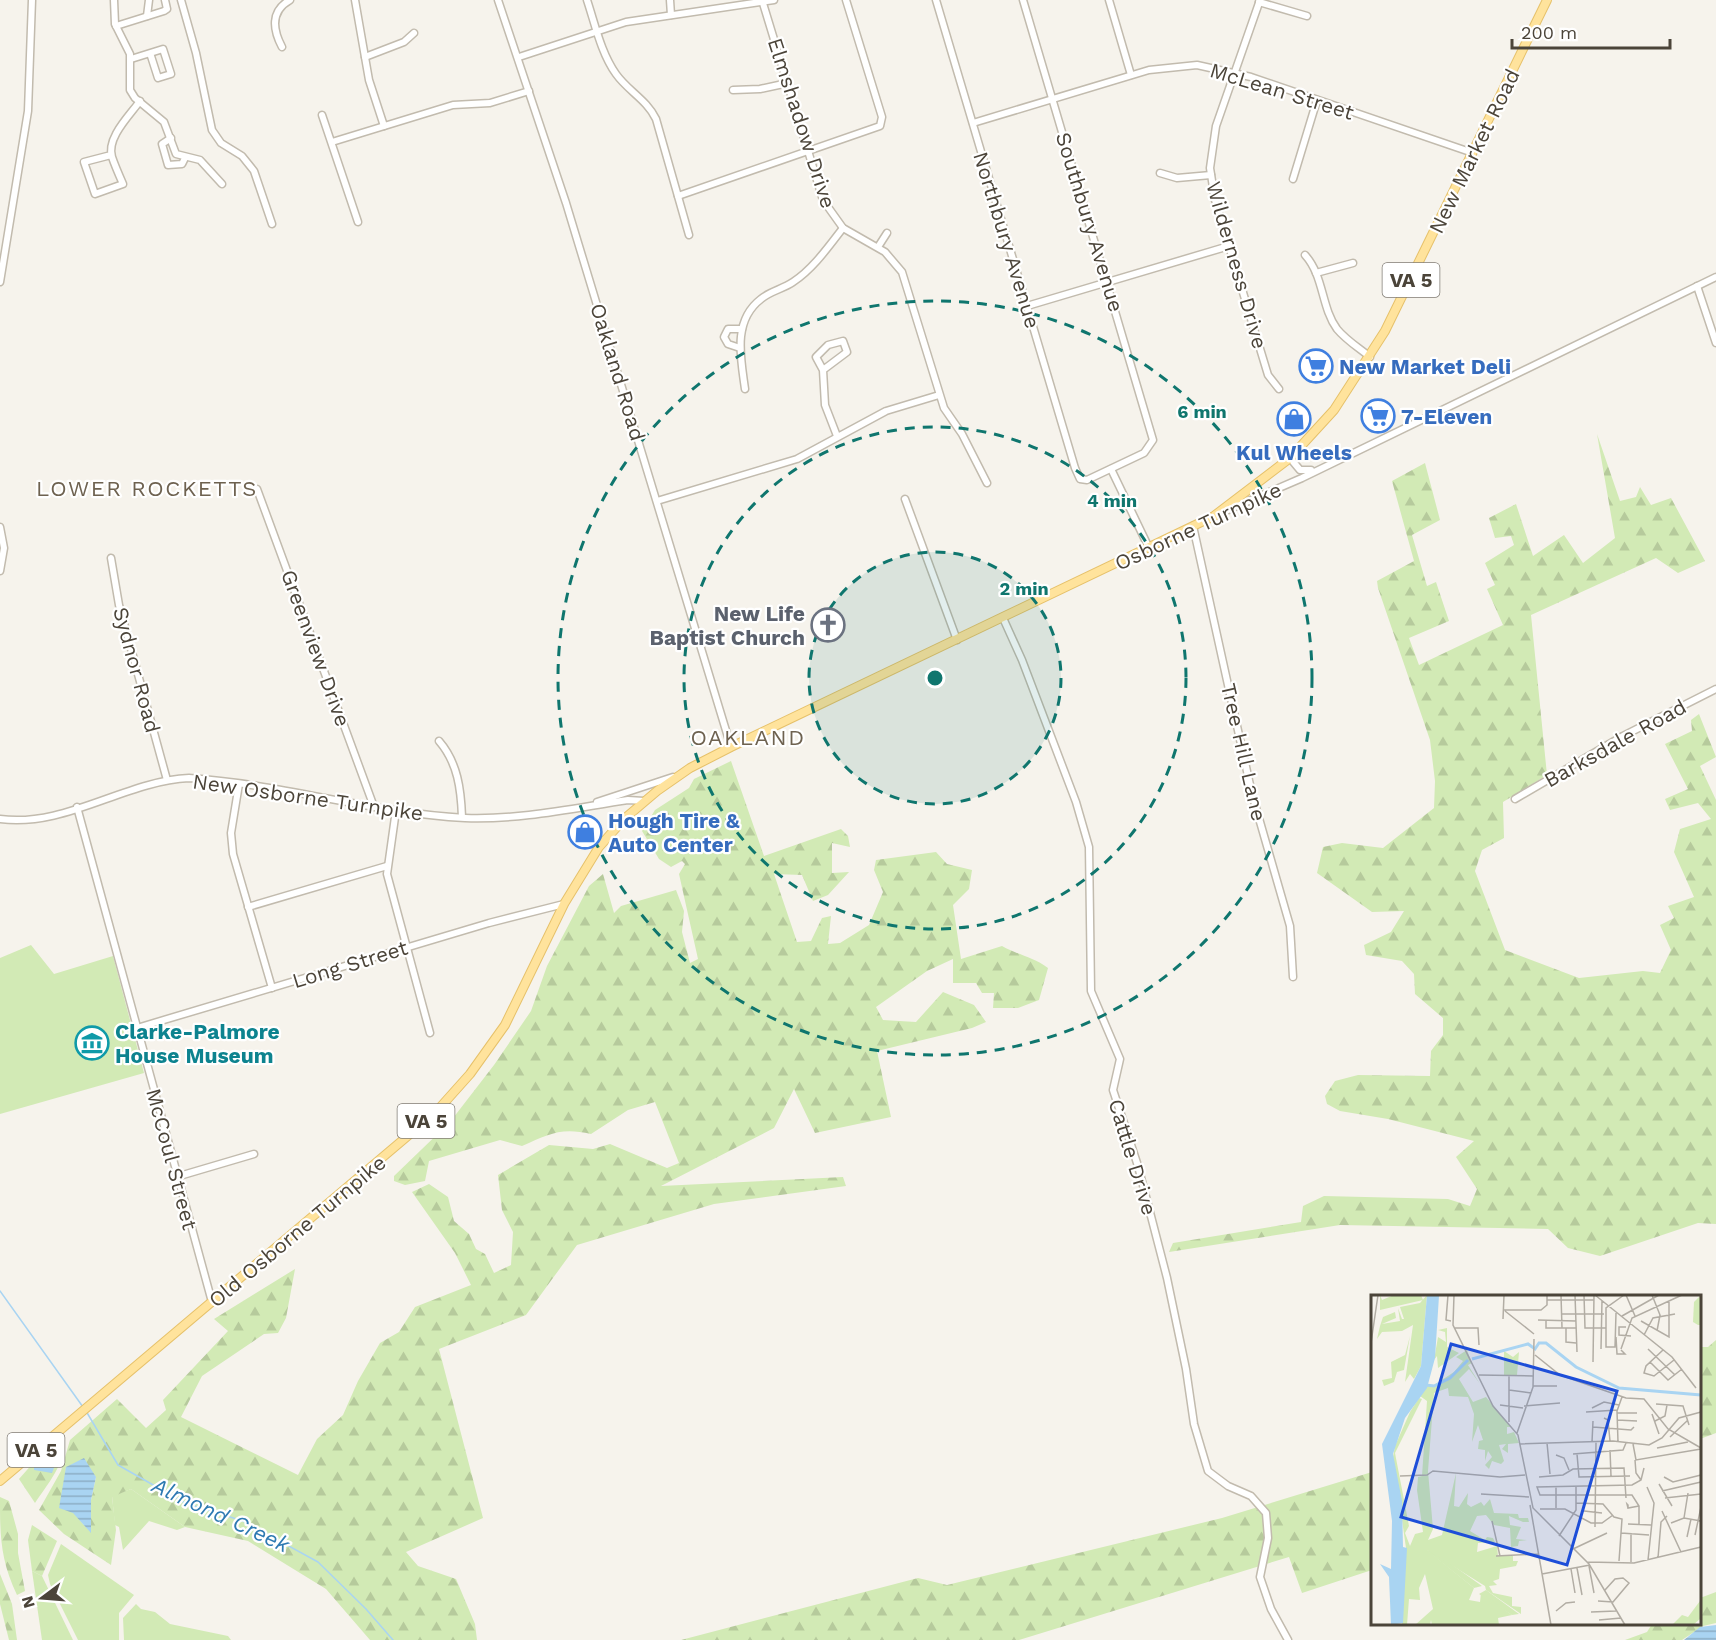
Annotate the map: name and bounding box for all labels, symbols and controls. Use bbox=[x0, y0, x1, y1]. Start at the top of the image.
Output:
scale bar bbox=[1512, 12, 1670, 50]
text: 200 m bbox=[1521, 22, 1577, 43]
street label: Elmshadow Drive bbox=[763, 35, 841, 211]
street label: McLean Street bbox=[1207, 57, 1357, 125]
street label: New Market Road bbox=[1423, 65, 1525, 237]
street label: Southbury Avenue bbox=[1051, 129, 1129, 315]
street label: Northbury Avenue bbox=[968, 149, 1046, 331]
street label: Wilderness Drive bbox=[1201, 179, 1273, 351]
road number: VA 5 bbox=[1382, 263, 1440, 297]
street label: Oakland Road bbox=[585, 300, 651, 444]
supermarket icon: New Market Deli bbox=[1298, 348, 1334, 384]
place label: New Market Deli bbox=[1339, 354, 1511, 379]
supermarket icon: 7-Eleven bbox=[1360, 398, 1396, 434]
text: 6 min bbox=[1177, 401, 1227, 422]
shop icon: Kul Wheels bbox=[1276, 401, 1312, 437]
place label: 7-Eleven bbox=[1401, 404, 1492, 429]
place label: Kul Wheels bbox=[1236, 440, 1352, 465]
district label: LOWER ROCKETTS bbox=[36, 476, 258, 501]
street label: Osborne Turnpike bbox=[1111, 476, 1285, 576]
text: 4 min bbox=[1087, 490, 1137, 511]
street label: Greenview Drive bbox=[276, 566, 356, 730]
text: 2 min bbox=[999, 578, 1049, 599]
place label: New Life Baptist Church bbox=[650, 601, 805, 650]
street label: Sydnor Road bbox=[108, 604, 166, 736]
church icon: New Life Baptist Church bbox=[810, 607, 846, 643]
centre of rings bbox=[925, 668, 945, 688]
street label: Tree Hill Lane bbox=[1216, 681, 1272, 823]
street label: Barksdale Road bbox=[1539, 694, 1691, 792]
district label: OAKLAND bbox=[690, 725, 806, 750]
street label: New Osborne Turnpike bbox=[191, 768, 425, 826]
place label: Hough Tire & Auto Center bbox=[608, 808, 740, 857]
shop icon: Hough Tire & Auto Center bbox=[567, 814, 603, 850]
street label: Long Street bbox=[289, 935, 411, 993]
place label: Clarke-Palmore House Museum bbox=[115, 1019, 280, 1068]
museum icon: Clarke-Palmore House Museum bbox=[74, 1025, 110, 1061]
street label: McCoul Street bbox=[141, 1086, 203, 1233]
street label: Cattle Drive bbox=[1103, 1096, 1163, 1218]
road number: VA 5 bbox=[398, 1104, 454, 1138]
street label: Old Osborne Turnpike bbox=[203, 1150, 391, 1312]
inset map bbox=[1371, 1295, 1701, 1625]
road number: VA 5 bbox=[8, 1433, 64, 1467]
water label: Almond Creek bbox=[148, 1472, 294, 1558]
north arrow bbox=[12, 1568, 72, 1628]
text: N bbox=[17, 1594, 39, 1610]

